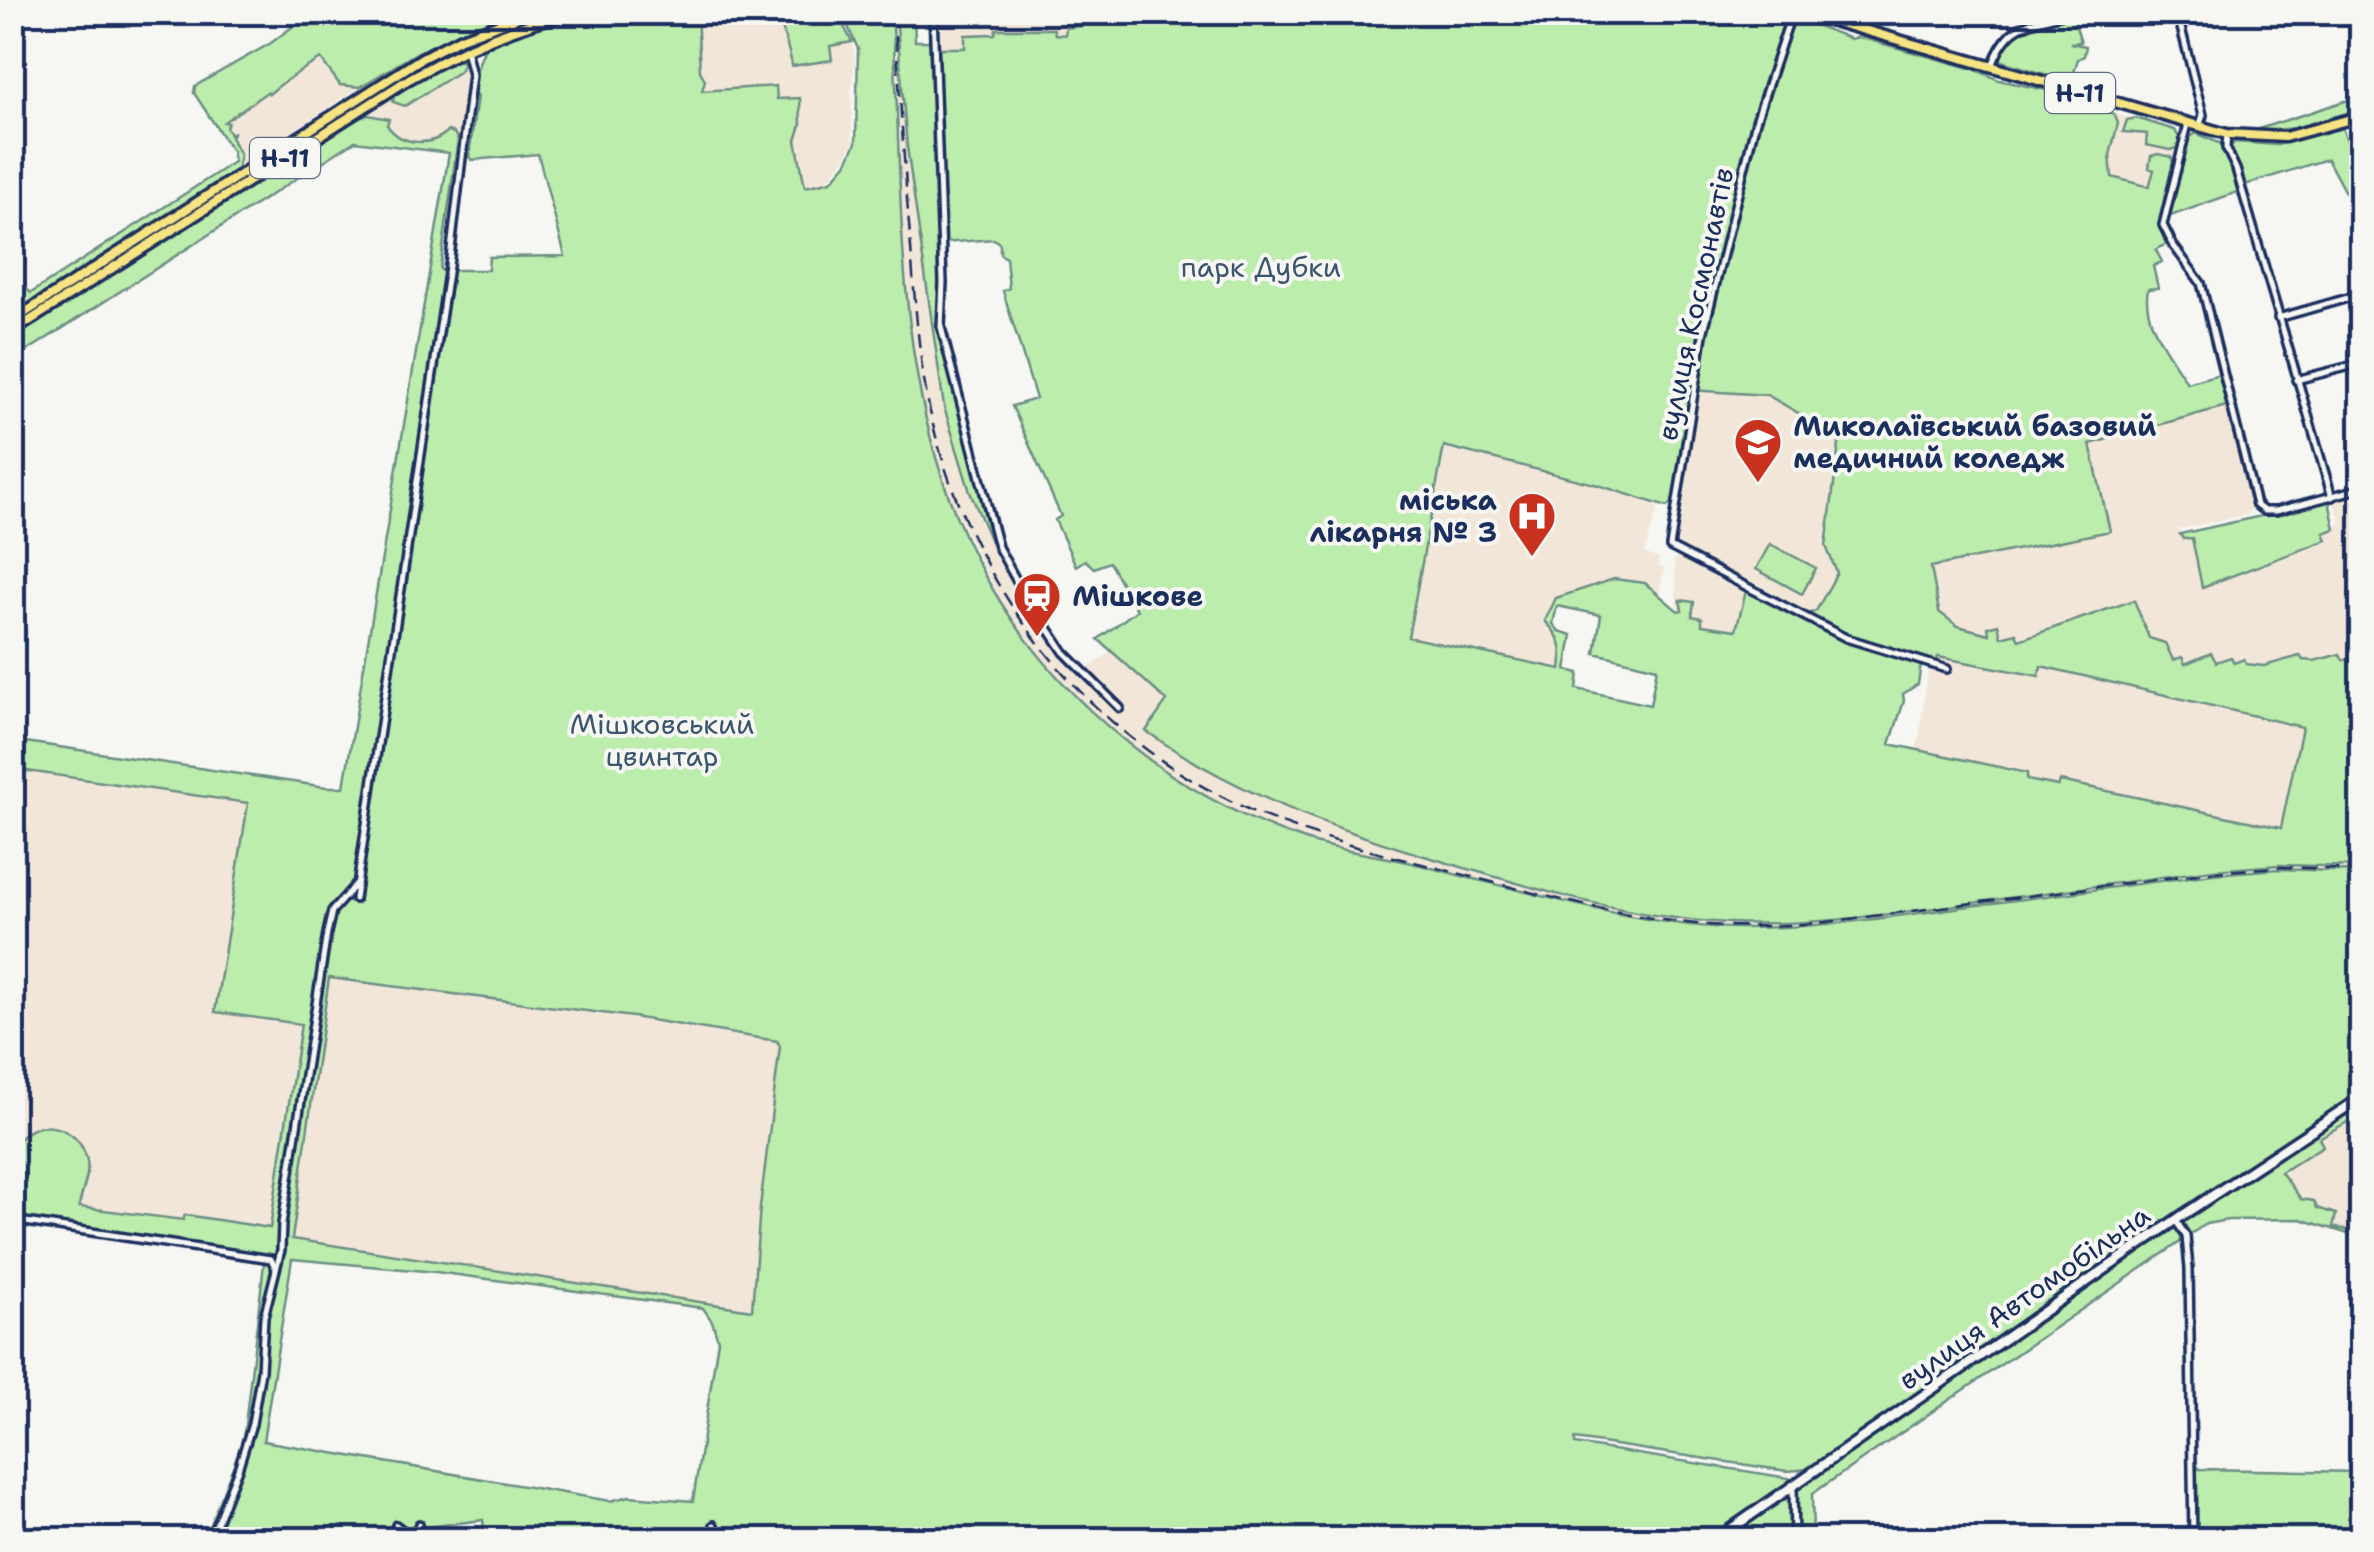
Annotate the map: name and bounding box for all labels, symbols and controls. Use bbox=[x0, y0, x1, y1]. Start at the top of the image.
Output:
road number: Н-11 bbox=[2045, 73, 2115, 113]
road number: Н-11 bbox=[250, 138, 320, 178]
street label: вулиця Космонавтів bbox=[1648, 164, 1742, 444]
park label: парк Дубки bbox=[1181, 248, 1341, 286]
place label: Миколаївський базовий медичний коледж bbox=[1793, 407, 2157, 477]
school or university icon: Миколаївський базовий медичний коледж bbox=[1732, 416, 1784, 484]
place label: міська лікарня № 3 bbox=[1309, 481, 1497, 551]
hospital icon: міська лікарня № 3 bbox=[1506, 490, 1558, 558]
station icon: Мішкове bbox=[1011, 570, 1063, 638]
place label: Мішкове bbox=[1072, 577, 1203, 615]
park label: Мішковський цвинтар bbox=[570, 705, 754, 775]
street label: вулиця Автомобільна bbox=[1891, 1196, 2157, 1398]

